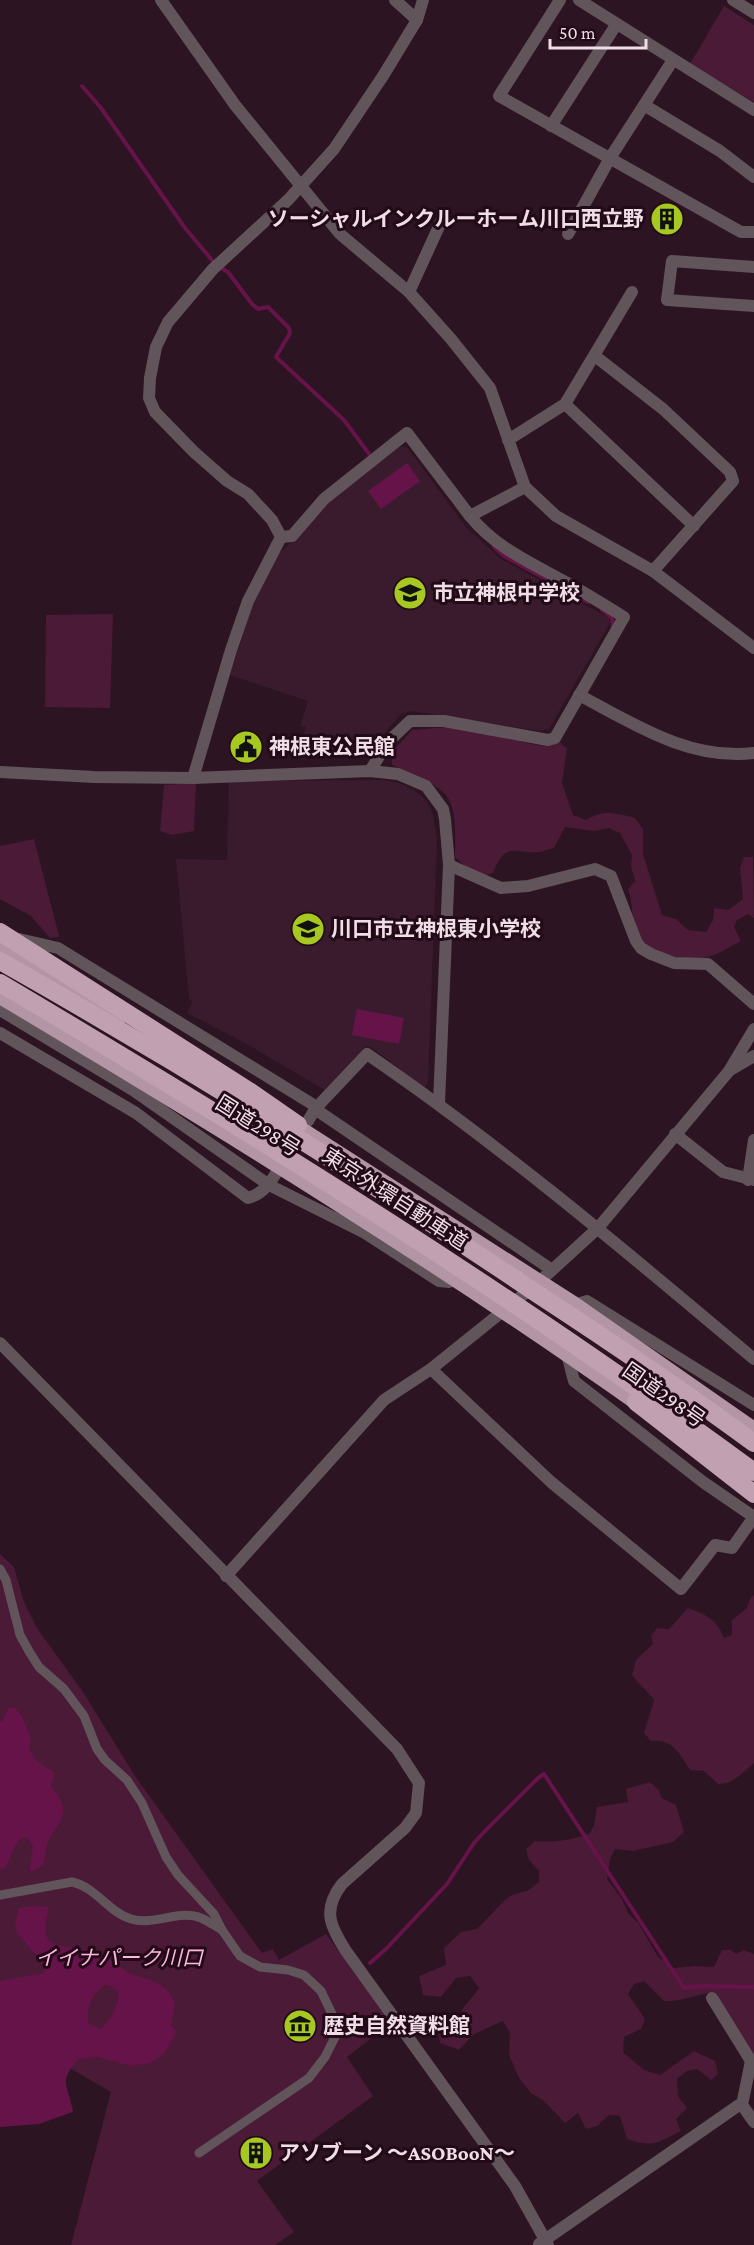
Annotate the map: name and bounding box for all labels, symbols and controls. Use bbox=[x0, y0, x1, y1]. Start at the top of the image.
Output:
scale bar bbox=[550, 12, 646, 50]
text: 50 m bbox=[559, 23, 596, 43]
building icon: ソーシャルインクルーホーム川口西立野 bbox=[649, 201, 685, 237]
place label: ソーシャルインクルーホーム川口西立野 bbox=[268, 207, 644, 231]
school or university icon: 市立神根中学校 bbox=[392, 575, 428, 611]
place label: 市立神根中学校 bbox=[433, 581, 580, 605]
public building icon: 神根東公民館 bbox=[228, 729, 264, 765]
place label: 神根東公民館 bbox=[269, 735, 395, 759]
school or university icon: 川口市立神根東小学校 bbox=[290, 911, 326, 947]
place label: 川口市立神根東小学校 bbox=[331, 917, 541, 941]
street label: 国道298号 bbox=[211, 1091, 305, 1161]
street label: 東京外環自動車道 bbox=[318, 1143, 472, 1255]
street label: 国道298号 bbox=[618, 1358, 710, 1432]
park label: イイナパーク川口 bbox=[35, 1946, 205, 1970]
museum icon: 歴史自然資料館 bbox=[282, 2008, 318, 2044]
place label: 歴史自然資料館 bbox=[323, 2014, 470, 2038]
building icon: アソブーン ～ASOBooN～ bbox=[238, 2135, 274, 2171]
place label: アソブーン ～ASOBooN～ bbox=[279, 2141, 515, 2165]

